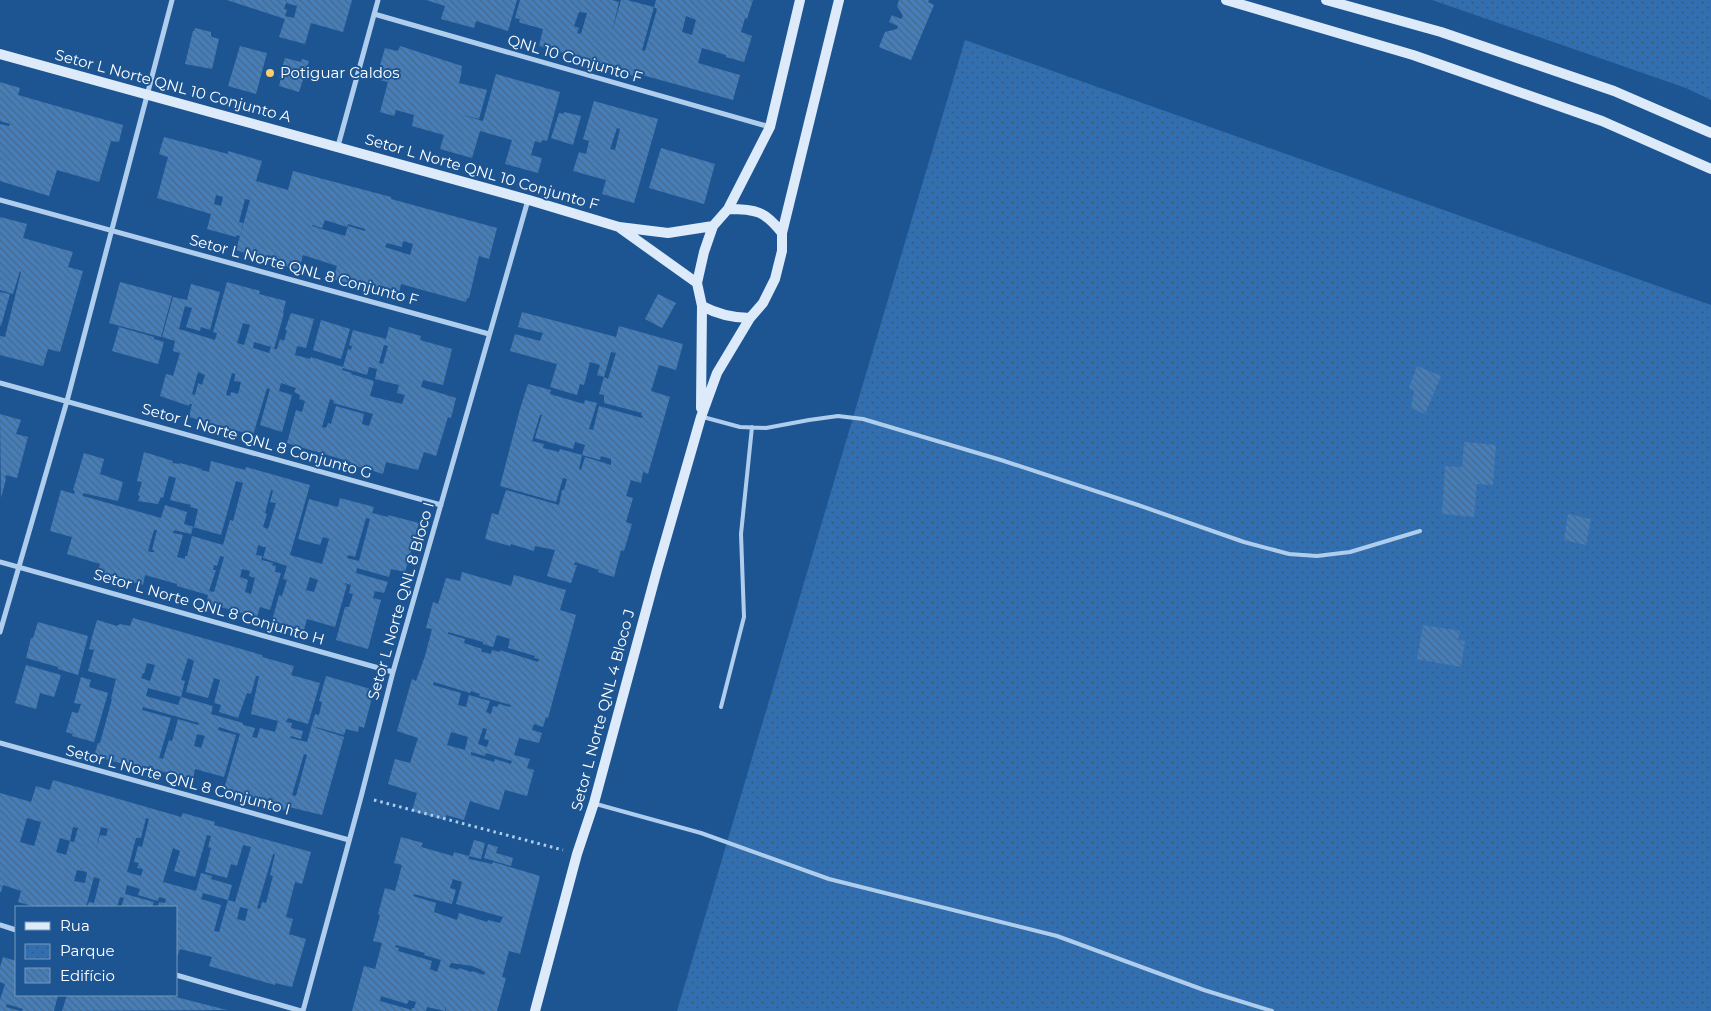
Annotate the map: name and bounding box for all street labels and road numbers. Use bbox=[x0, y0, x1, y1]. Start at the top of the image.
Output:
street label: QNL 10 Conjunto F bbox=[505, 30, 645, 87]
street label: Setor L Norte QNL 10 Conjunto A bbox=[53, 45, 294, 126]
street label: Setor L Norte QNL 10 Conjunto F bbox=[363, 129, 601, 214]
street label: Setor L Norte QNL 8 Conjunto F bbox=[187, 230, 421, 309]
street label: Setor L Norte QNL 8 Conjunto G bbox=[140, 398, 375, 483]
street label: Setor L Norte QNL 8 Bloco I bbox=[363, 500, 438, 702]
street label: Setor L Norte QNL 8 Conjunto H bbox=[91, 564, 327, 649]
street label: Setor L Norte QNL 4 Bloco J bbox=[566, 607, 639, 813]
street label: Setor L Norte QNL 8 Conjunto I bbox=[64, 740, 293, 819]

